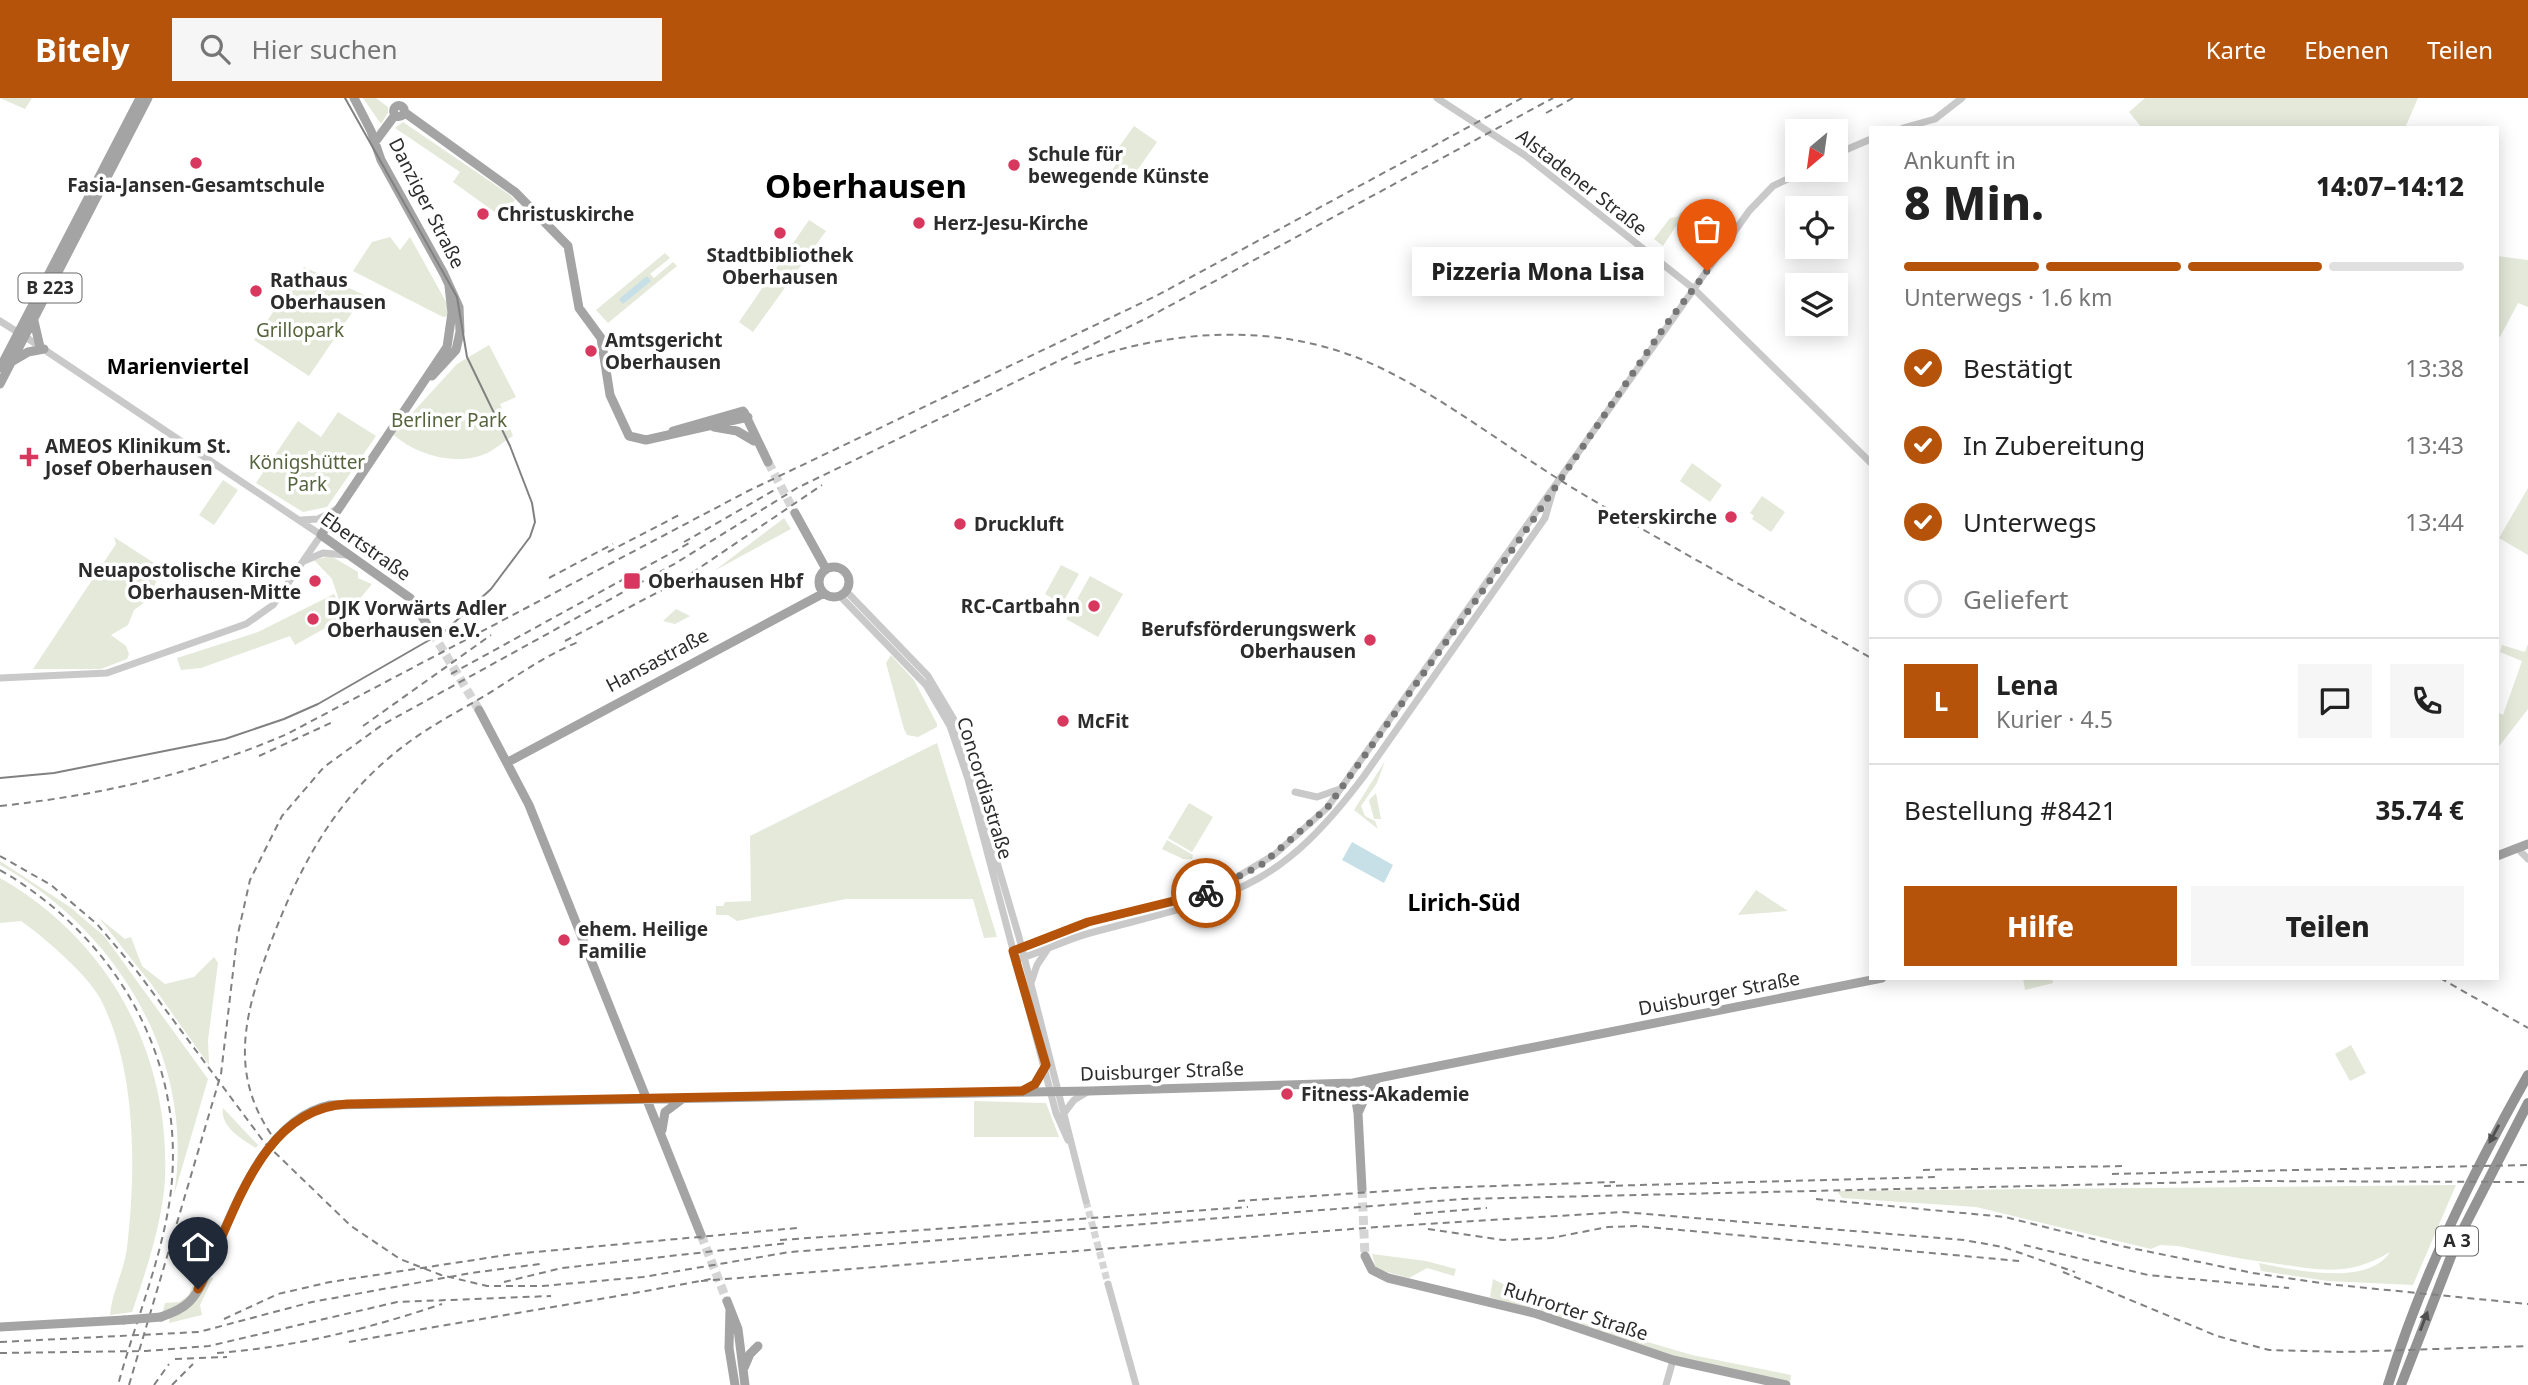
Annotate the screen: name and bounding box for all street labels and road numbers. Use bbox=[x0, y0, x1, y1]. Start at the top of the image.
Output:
street label: Alstadener Straße bbox=[1511, 123, 1653, 241]
street label: Danziger Straße bbox=[383, 133, 471, 273]
road number: B 223 bbox=[19, 274, 82, 302]
street label: Ebertstraße bbox=[316, 505, 416, 587]
street label: Hansastraße bbox=[601, 622, 713, 698]
street label: Concordiastraße bbox=[951, 714, 1019, 862]
street label: Duisburger Straße bbox=[1636, 965, 1802, 1021]
street label: Duisburger Straße bbox=[1080, 1055, 1244, 1087]
road number: A 3 bbox=[2436, 1226, 2478, 1256]
street label: Ruhrorter Straße bbox=[1500, 1275, 1652, 1347]

